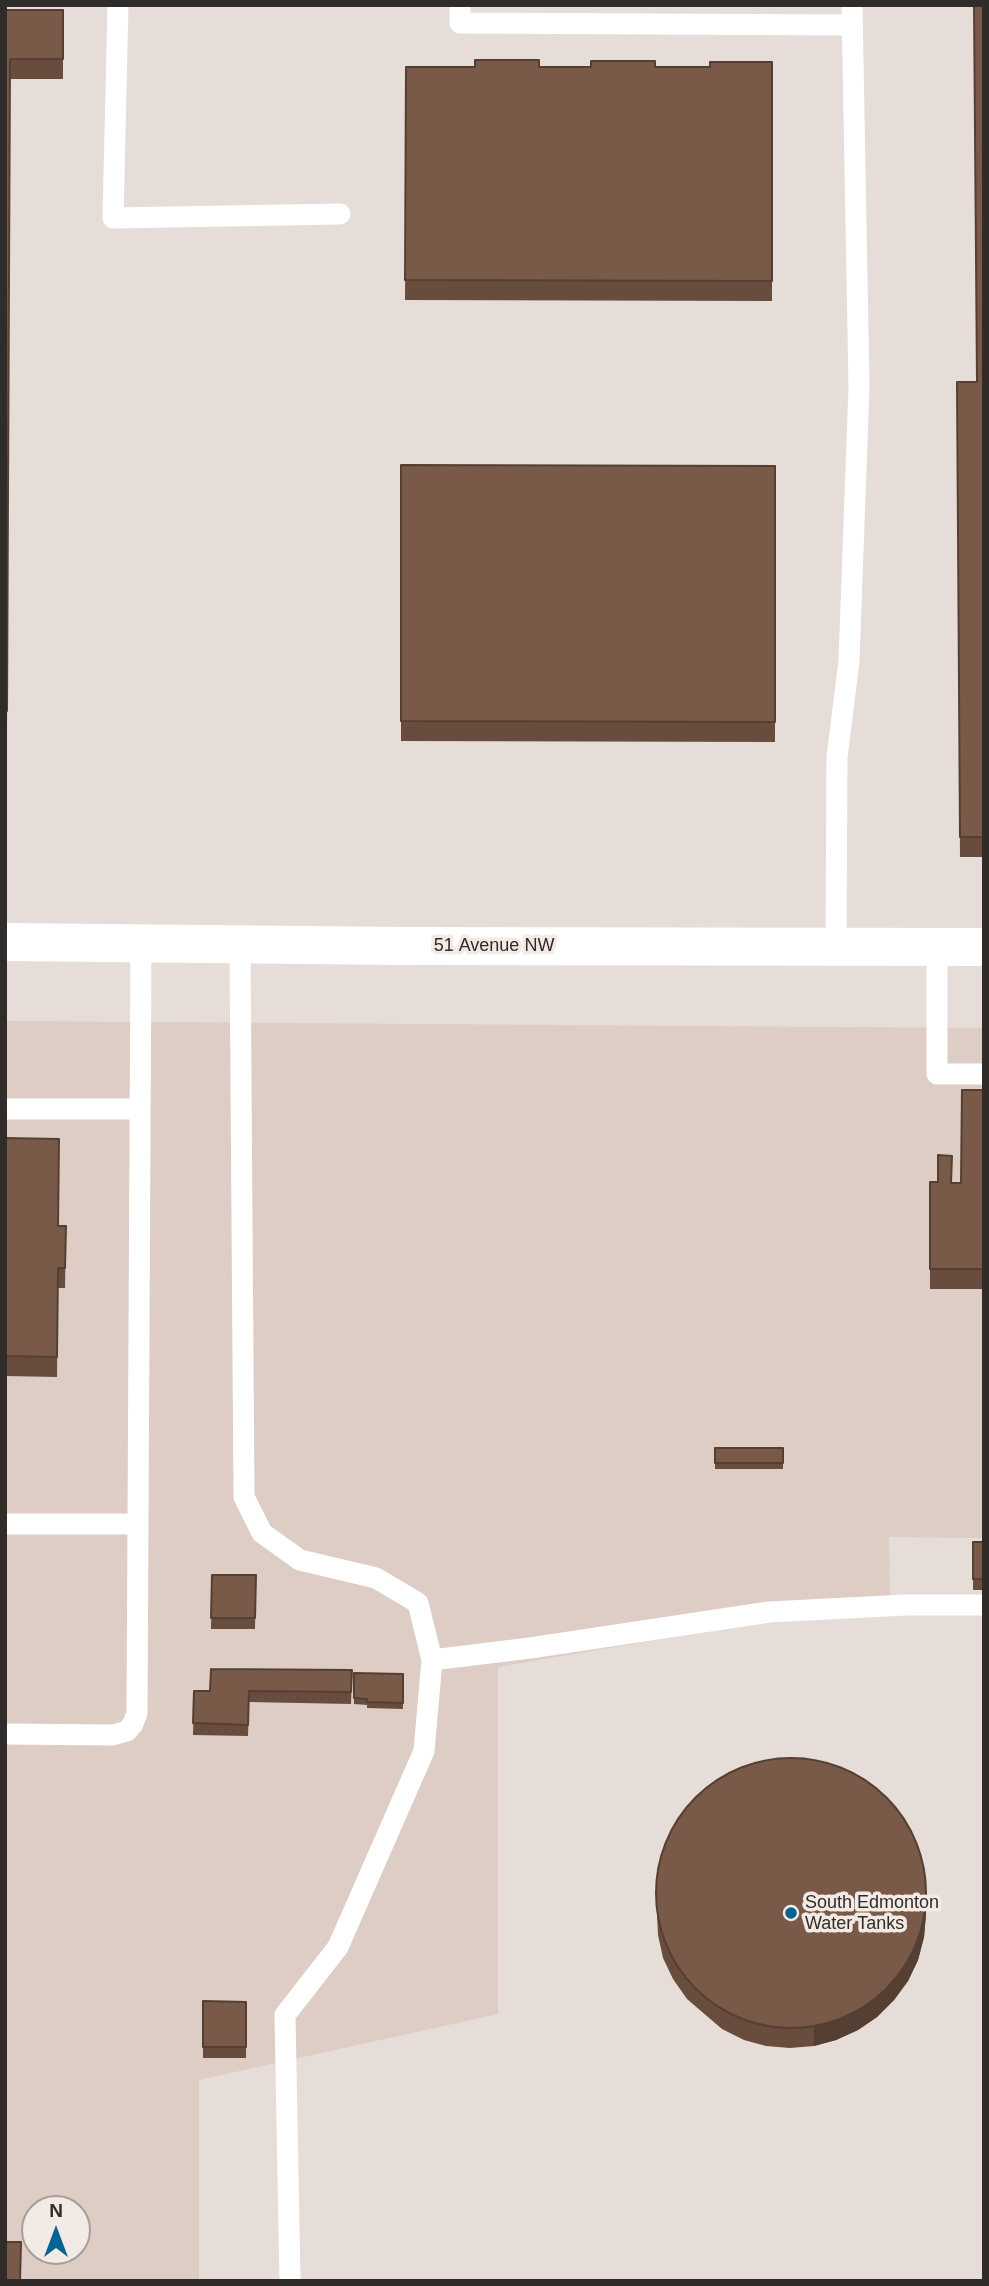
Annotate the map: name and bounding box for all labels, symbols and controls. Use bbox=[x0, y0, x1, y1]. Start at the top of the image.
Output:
street label: 51 Avenue NW bbox=[434, 935, 554, 957]
place label: South Edmonton Water Tanks bbox=[805, 1892, 939, 1934]
marker: South Edmonton Water Tanks bbox=[783, 1905, 799, 1921]
north arrow bbox=[21, 2195, 91, 2265]
text: N bbox=[49, 2200, 63, 2221]

